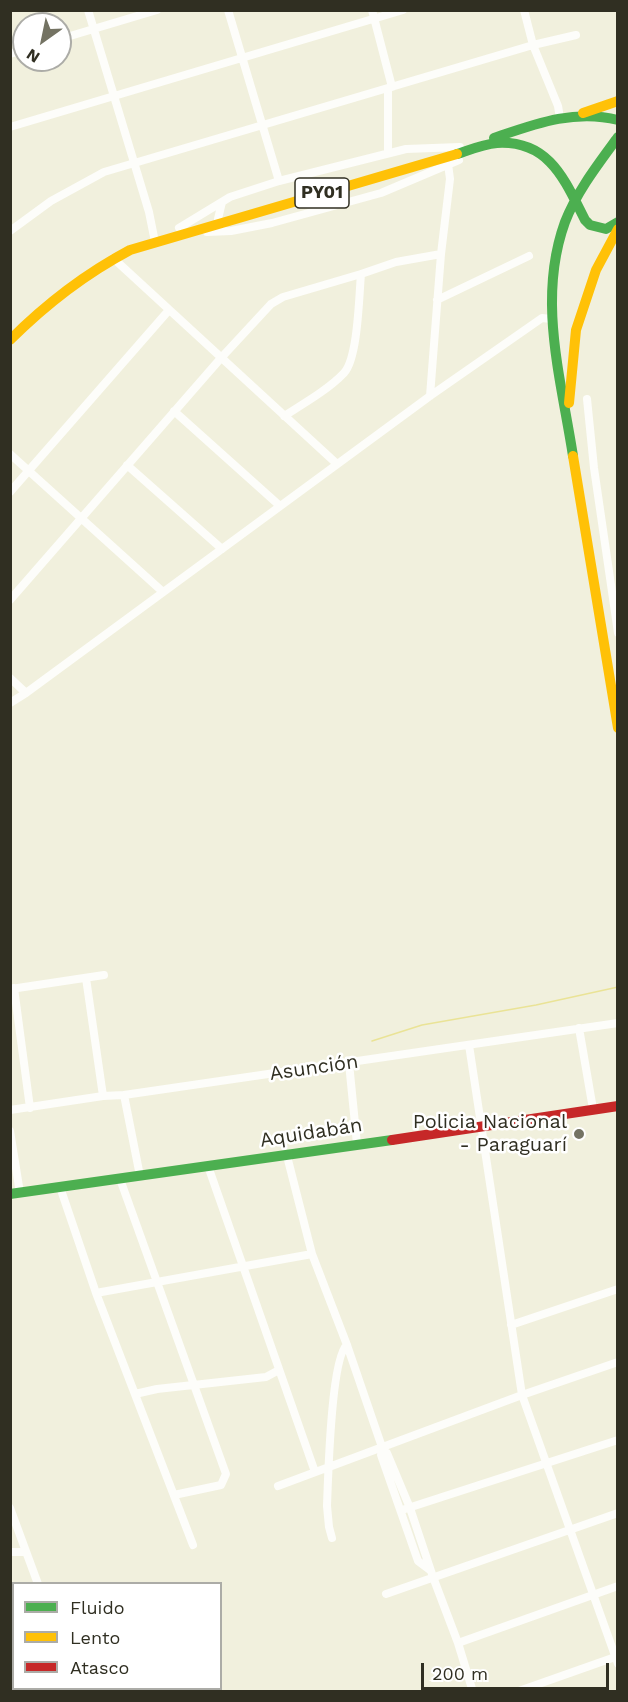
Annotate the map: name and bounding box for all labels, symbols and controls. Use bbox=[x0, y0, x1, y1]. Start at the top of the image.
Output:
north arrow bbox=[12, 12, 72, 72]
text: N bbox=[23, 45, 43, 67]
road number: PY01 bbox=[295, 178, 349, 208]
street label: Asunción bbox=[268, 1050, 360, 1086]
place label: Policia Nacional - Paraguarí bbox=[413, 1110, 567, 1157]
street label: Aquidabán bbox=[258, 1113, 364, 1153]
marker: Policia Nacional - Paraguarí bbox=[572, 1127, 586, 1141]
legend bbox=[12, 1582, 222, 1690]
text: Fluido bbox=[70, 1597, 124, 1618]
text: Lento bbox=[70, 1627, 120, 1648]
scale bar bbox=[424, 1651, 612, 1689]
text: Atasco bbox=[70, 1657, 129, 1678]
text: 200 m bbox=[432, 1663, 488, 1684]

